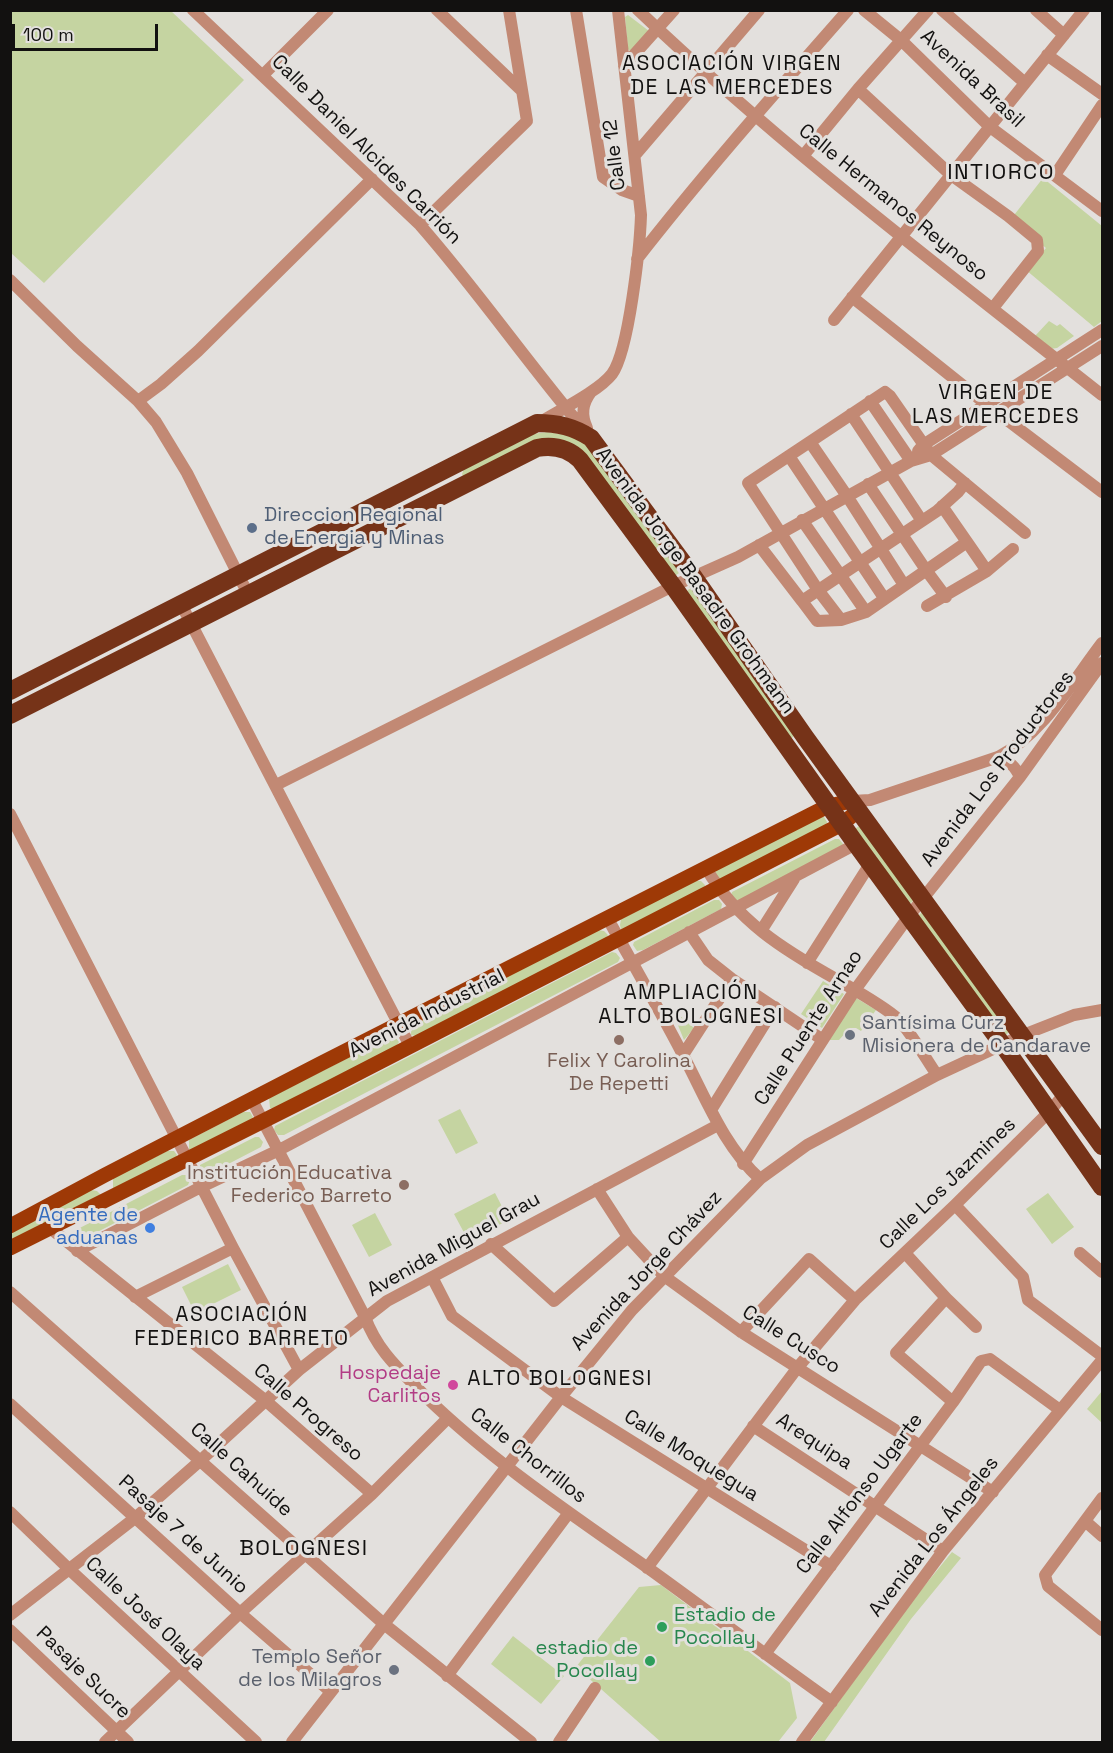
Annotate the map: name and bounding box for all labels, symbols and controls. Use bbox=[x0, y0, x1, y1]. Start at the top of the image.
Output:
scale bar bbox=[15, 12, 160, 50]
text: 100 m bbox=[23, 23, 74, 46]
street label: Avenida Brasil bbox=[915, 25, 1029, 133]
street label: Calle Daniel Alcides Carrión bbox=[266, 50, 466, 250]
district label: ASOCIACIÓN VIRGEN DE LAS MERCEDES bbox=[622, 51, 842, 101]
street label: Calle 12 bbox=[599, 118, 631, 192]
street label: Calle Hermanos Reynoso bbox=[793, 119, 993, 287]
district label: INTIORCO bbox=[947, 160, 1055, 186]
district label: VIRGEN DE LAS MERCEDES bbox=[912, 380, 1080, 430]
street label: Avenida Jorge Basadre Grohmann bbox=[590, 443, 800, 719]
place label: Direccion Regional de Energia y Minas bbox=[264, 504, 445, 551]
marker: Direccion Regional de Energia y Minas bbox=[245, 521, 259, 535]
street label: Avenida Los Productores bbox=[916, 666, 1080, 872]
street label: Calle Puente Arnao bbox=[750, 946, 868, 1110]
street label: Avenida Industrial bbox=[345, 964, 509, 1064]
district label: AMPLIACIÓN ALTO BOLOGNESI bbox=[598, 980, 784, 1030]
place label: Santísima Curz Misionera de Candarave bbox=[862, 1012, 1091, 1059]
marker: Santísima Curz Misionera de Candarave bbox=[843, 1028, 857, 1042]
marker: Felix Y Carolina De Repetti bbox=[612, 1033, 626, 1047]
place label: Felix Y Carolina De Repetti bbox=[547, 1050, 691, 1097]
street label: Calle Los Jazmines bbox=[875, 1113, 1021, 1255]
place label: Institución Educativa Federico Barreto bbox=[187, 1162, 392, 1209]
marker: Institución Educativa Federico Barreto bbox=[397, 1178, 411, 1192]
street label: Avenida Jorge Chávez bbox=[567, 1186, 727, 1356]
street label: Avenida Miguel Grau bbox=[363, 1187, 545, 1303]
place label: Agente de aduanas bbox=[38, 1204, 138, 1251]
marker: Agente de aduanas bbox=[143, 1221, 157, 1235]
street label: Calle Cusco bbox=[738, 1300, 844, 1380]
district label: ASOCIACIÓN FEDERICO BARRETO bbox=[134, 1302, 350, 1352]
street label: Calle Progreso bbox=[248, 1359, 368, 1467]
place label: Hospedaje Carlitos bbox=[339, 1362, 441, 1409]
district label: ALTO BOLOGNESI bbox=[467, 1366, 653, 1392]
marker: Hospedaje Carlitos bbox=[446, 1378, 460, 1392]
street label: Calle Chorrillos bbox=[465, 1403, 591, 1509]
street label: Calle Moquegua bbox=[619, 1405, 763, 1507]
street label: Arequipa bbox=[771, 1409, 857, 1475]
street label: Calle Alfonso Ugarte bbox=[792, 1409, 928, 1579]
street label: Calle Cahuide bbox=[185, 1418, 297, 1522]
street label: Avenida Los Ángeles bbox=[864, 1452, 1004, 1622]
street label: Pasaje 7 de Junio bbox=[113, 1470, 253, 1600]
district label: BOLOGNESI bbox=[239, 1536, 369, 1562]
street label: Calle José Olaya bbox=[80, 1552, 210, 1676]
place label: Estadio de Pocollay bbox=[674, 1604, 776, 1651]
marker: Estadio de Pocollay bbox=[655, 1620, 669, 1634]
street label: Pasaje Sucre bbox=[31, 1622, 135, 1724]
place label: estadio de Pocollay bbox=[535, 1637, 638, 1684]
place label: Templo Señor de los Milagros bbox=[238, 1646, 382, 1693]
marker: estadio de Pocollay bbox=[643, 1654, 657, 1668]
marker: Templo Señor de los Milagros bbox=[387, 1663, 401, 1677]

